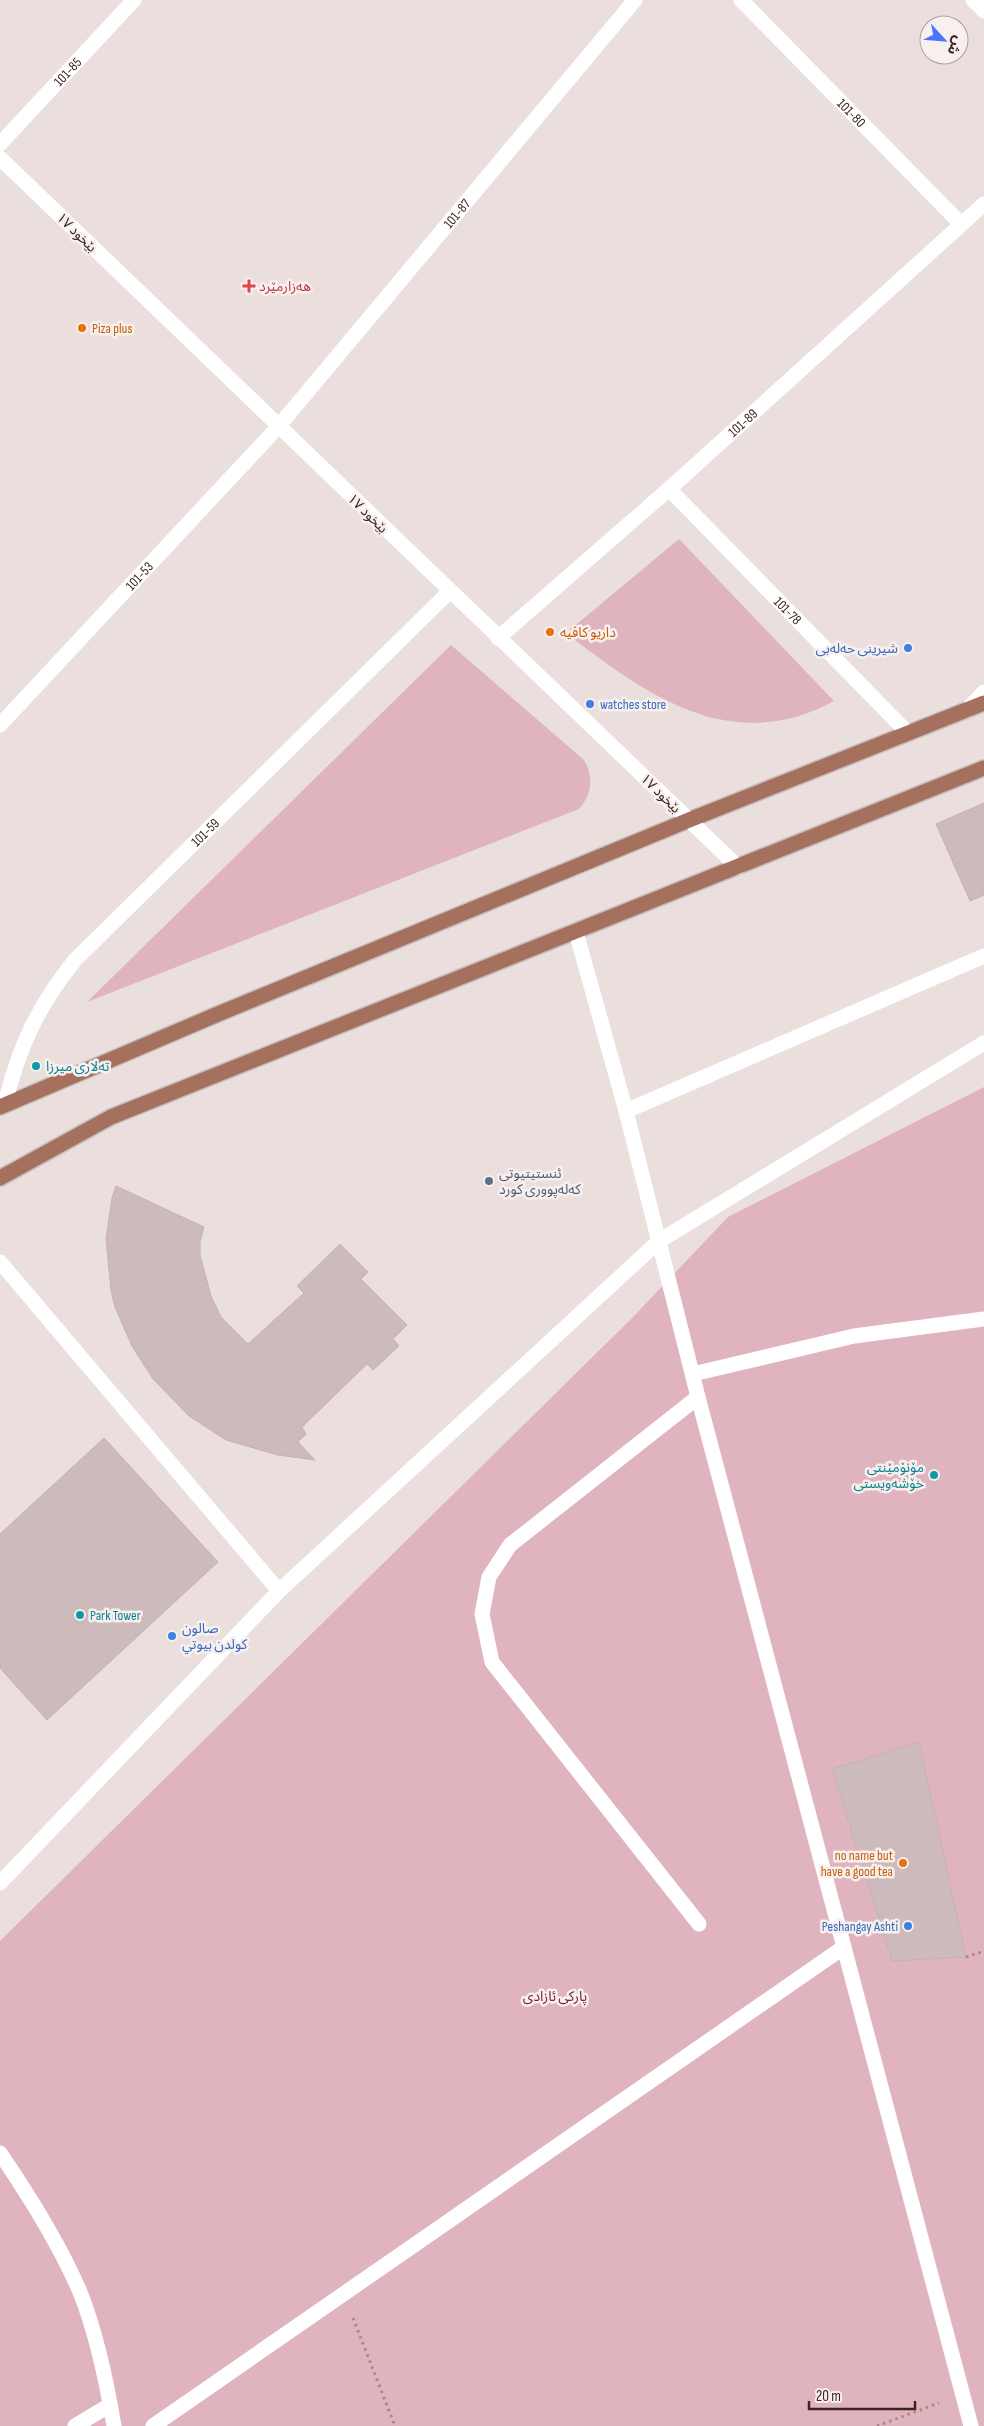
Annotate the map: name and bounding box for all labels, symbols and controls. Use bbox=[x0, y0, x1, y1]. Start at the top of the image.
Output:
north arrow bbox=[919, 15, 969, 65]
text: ش bbox=[943, 33, 967, 58]
street label: 101-85 bbox=[50, 54, 86, 90]
street label: 101-80 bbox=[834, 95, 869, 131]
street label: 101-87 bbox=[440, 195, 474, 232]
street label: بێخود ١٧ bbox=[53, 209, 101, 256]
place label: هەزارمێرد bbox=[259, 278, 311, 295]
marker: هەزارمێرد bbox=[243, 280, 255, 292]
place label: Piza plus bbox=[92, 320, 132, 337]
marker: Piza plus bbox=[76, 322, 88, 334]
street label: 101-89 bbox=[725, 405, 761, 440]
street label: بێخود ١٧ bbox=[344, 490, 392, 537]
street label: 101-53 bbox=[122, 558, 157, 594]
street label: 101-78 bbox=[770, 593, 805, 628]
place label: داریو کافیە bbox=[560, 624, 616, 641]
marker: داریو کافیە bbox=[544, 626, 556, 638]
place label: شیرینی حەلەبی bbox=[816, 640, 898, 657]
marker: شیرینی حەلەبی bbox=[902, 642, 914, 654]
place label: watches store bbox=[600, 696, 666, 713]
marker: watches store bbox=[584, 698, 596, 710]
street label: بێخود ١٧ bbox=[637, 770, 685, 817]
street label: 101-59 bbox=[188, 815, 223, 850]
place label: تەلاری میرزا bbox=[46, 1058, 109, 1075]
marker: تەلاری میرزا bbox=[30, 1060, 42, 1072]
place label: ئنستیتیوتی کەلەپووری کورد bbox=[499, 1165, 581, 1199]
marker: ئنستیتیوتی کەلەپووری کورد bbox=[483, 1175, 495, 1187]
place label: مۆنۆمێنتی خۆشەویستی bbox=[853, 1459, 924, 1492]
marker: مۆنۆمێنتی خۆشەویستی bbox=[928, 1469, 940, 1481]
place label: Park Tower bbox=[90, 1607, 141, 1624]
marker: Park Tower bbox=[74, 1609, 86, 1621]
place label: صالون كولدن بيوتي bbox=[182, 1620, 248, 1655]
marker: صالون كولدن بيوتي bbox=[166, 1630, 178, 1642]
place label: no name but have a good tea bbox=[821, 1847, 893, 1880]
marker: no name but have a good tea bbox=[897, 1857, 909, 1869]
place label: Peshangay Ashti bbox=[822, 1918, 898, 1935]
marker: Peshangay Ashti bbox=[902, 1920, 914, 1932]
park label: پارکی ئازادی bbox=[523, 1988, 587, 2006]
scale bar bbox=[809, 2378, 915, 2410]
text: 20 m bbox=[816, 2387, 841, 2406]

